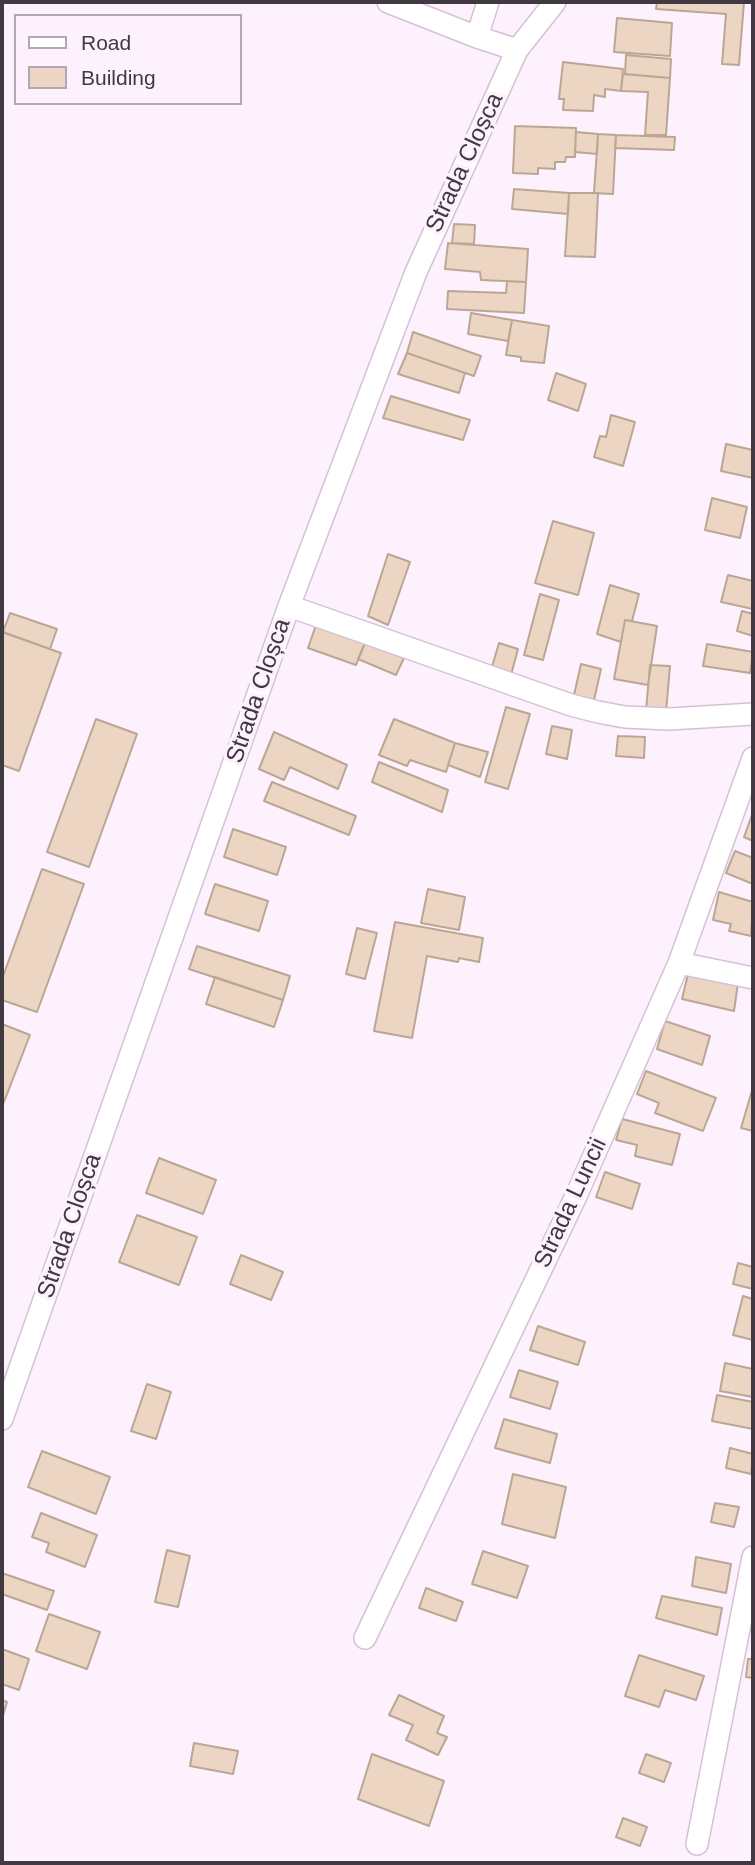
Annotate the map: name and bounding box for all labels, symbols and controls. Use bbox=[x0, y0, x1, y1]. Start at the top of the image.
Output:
legend bbox=[14, 14, 242, 105]
text: Road bbox=[81, 31, 131, 54]
text: Building bbox=[81, 66, 156, 89]
street label: Strada Cloșca bbox=[420, 89, 510, 237]
street label: Strada Cloșca bbox=[221, 615, 297, 767]
street label: Strada Luncii bbox=[528, 1133, 614, 1273]
street label: Strada Cloșca bbox=[32, 1150, 108, 1302]

